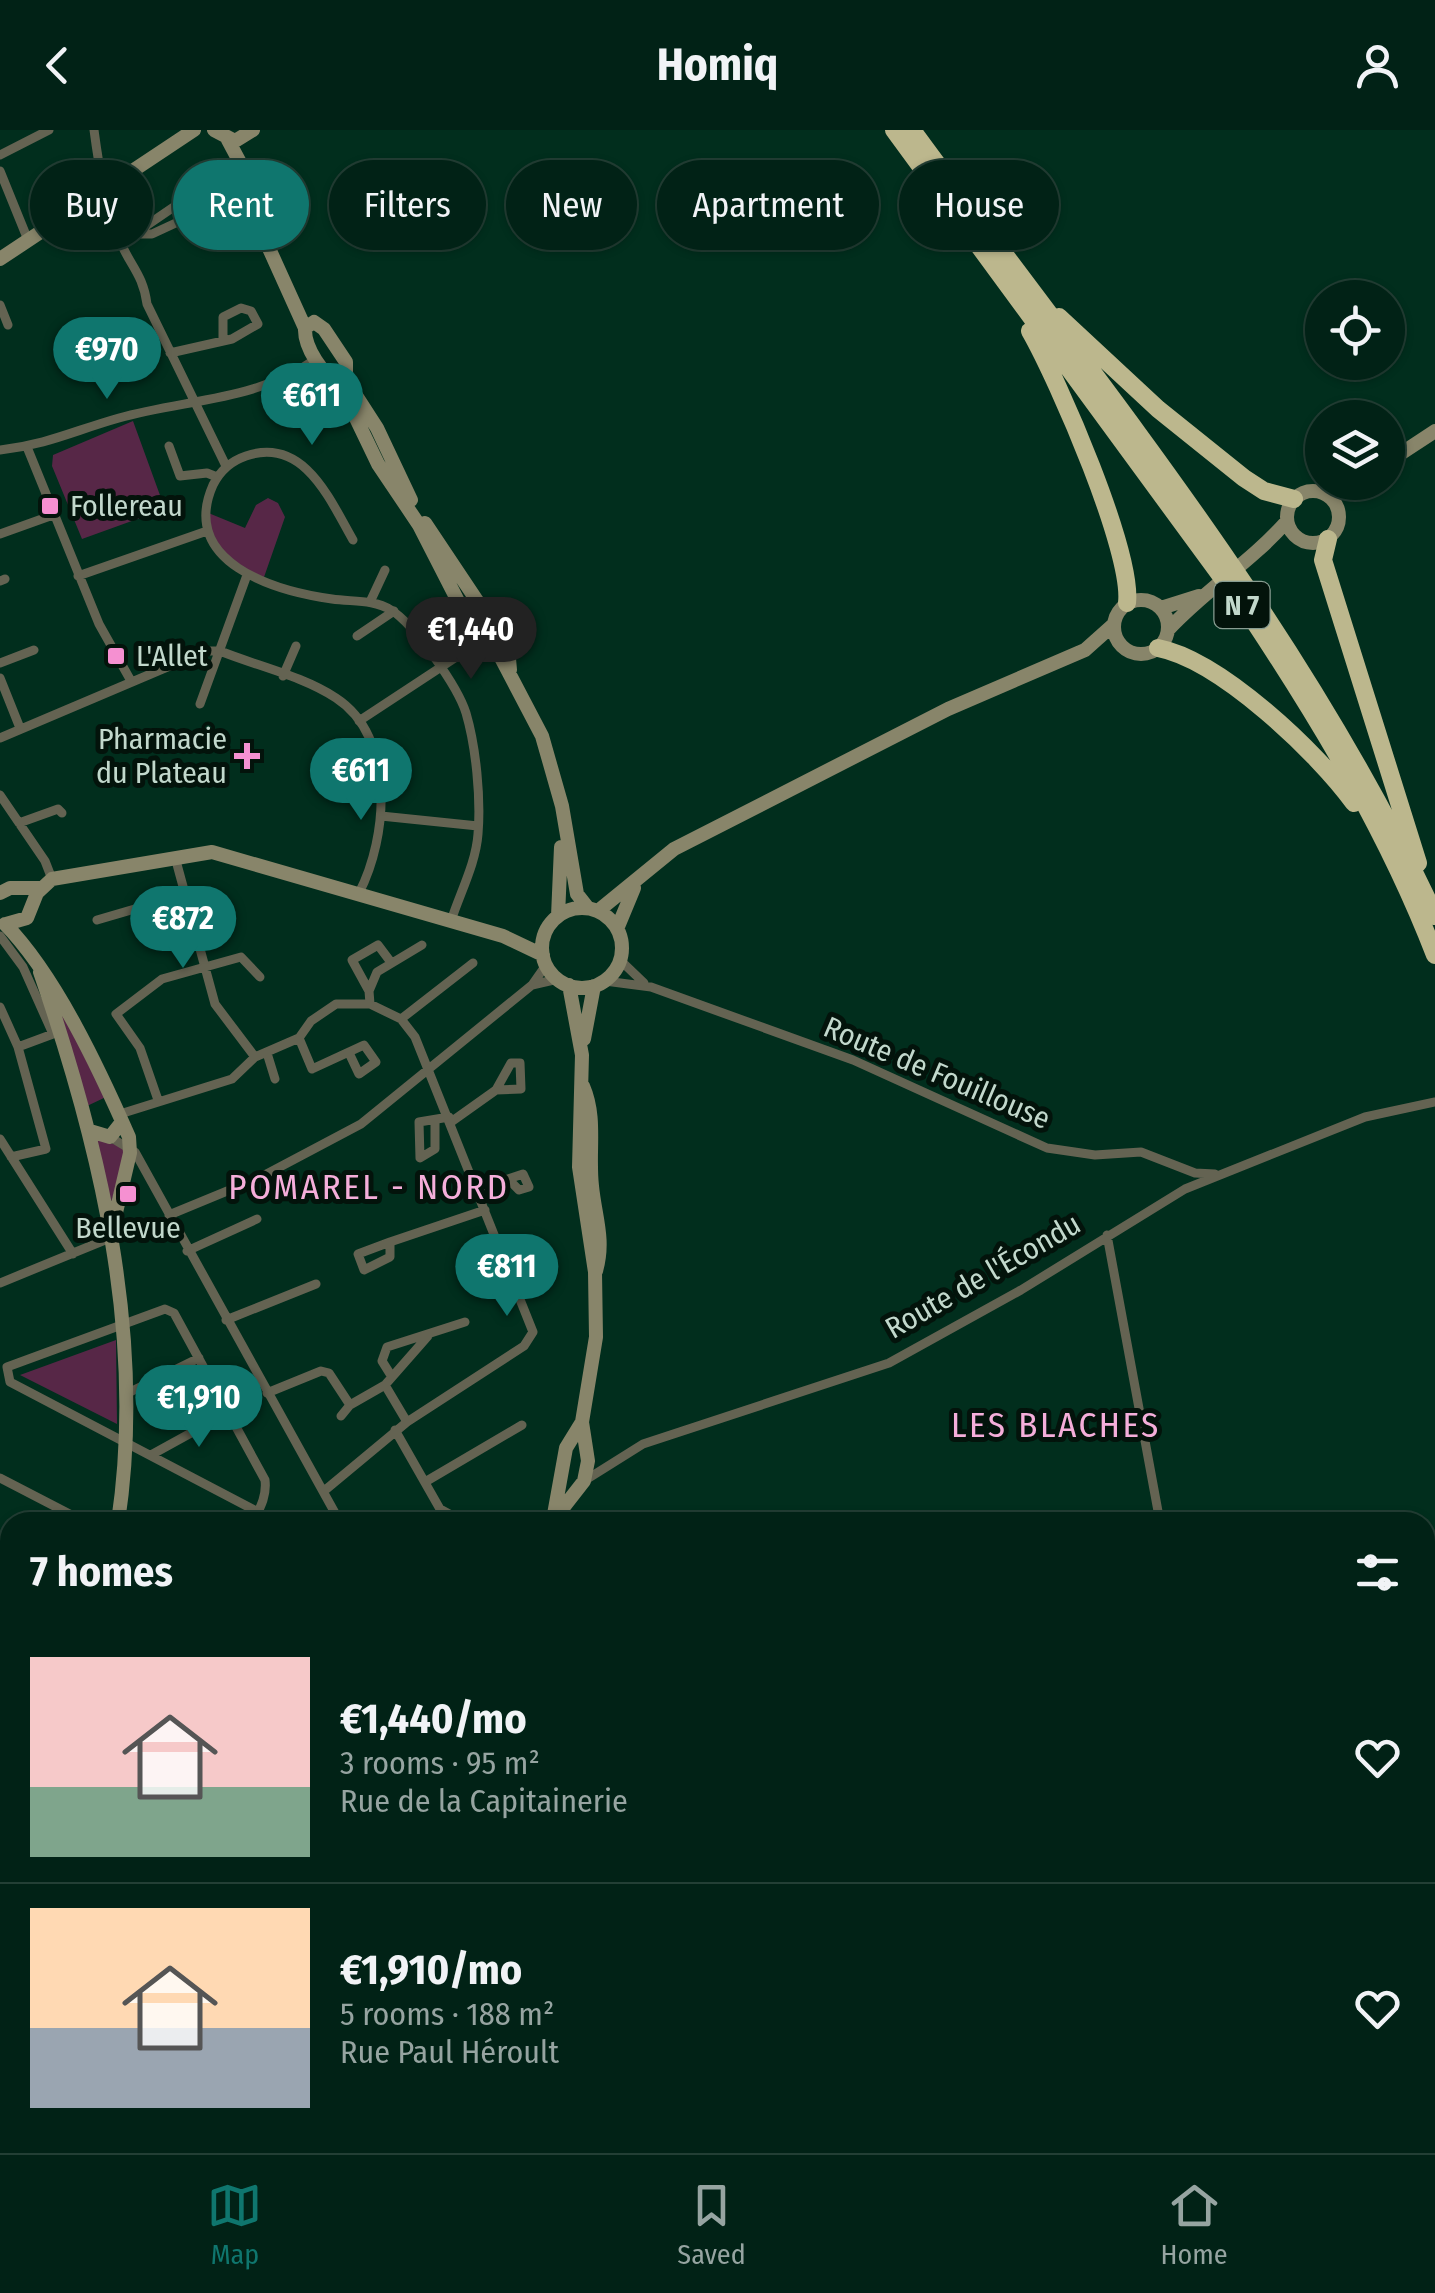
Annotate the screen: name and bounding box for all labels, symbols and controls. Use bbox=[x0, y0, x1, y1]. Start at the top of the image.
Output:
icon: back bbox=[30, 38, 85, 93]
text: Homiq bbox=[657, 38, 778, 92]
icon: person bbox=[1350, 38, 1405, 93]
chip: Buy bbox=[30, 160, 153, 250]
chip: Rent bbox=[173, 160, 309, 250]
chip: Filters bbox=[329, 160, 486, 250]
chip: New bbox=[506, 160, 637, 250]
chip: Apartment bbox=[657, 160, 879, 250]
chip: House bbox=[899, 160, 1059, 250]
map controls bbox=[1305, 280, 1405, 500]
button: locate bbox=[1305, 280, 1405, 380]
pin: €970 bbox=[48, 317, 166, 402]
text: €970 bbox=[75, 330, 139, 368]
pin: €611 bbox=[253, 363, 371, 448]
text: €611 bbox=[283, 376, 341, 414]
button: layers bbox=[1305, 400, 1405, 500]
place label: Follereau bbox=[70, 488, 183, 524]
marker: Follereau bbox=[39, 495, 61, 517]
road number: N 7 bbox=[1214, 582, 1270, 628]
pin: €1,440 bbox=[390, 597, 552, 682]
text: €1,440 bbox=[428, 610, 514, 648]
place label: L'Allet bbox=[136, 638, 208, 674]
marker: L'Allet bbox=[105, 645, 127, 667]
place label: Pharmacie du Plateau bbox=[96, 721, 227, 791]
pin: €611 bbox=[302, 738, 420, 823]
marker: Pharmacie du Plateau bbox=[236, 745, 258, 767]
text: €611 bbox=[332, 751, 390, 789]
pin: €872 bbox=[124, 886, 242, 971]
text: €872 bbox=[152, 899, 214, 937]
street label: Route de Fouillouse bbox=[818, 1009, 1056, 1137]
district label: POMAREL - NORD bbox=[228, 1166, 510, 1208]
marker: Bellevue bbox=[117, 1183, 139, 1205]
street label: Route de l'Écondu bbox=[879, 1206, 1087, 1346]
place label: Bellevue bbox=[75, 1210, 181, 1246]
pin: €811 bbox=[448, 1234, 566, 1319]
text: €811 bbox=[477, 1247, 537, 1285]
pin: €1,910 bbox=[118, 1365, 280, 1450]
text: €1,910 bbox=[157, 1378, 241, 1416]
district label: LES BLACHES bbox=[951, 1404, 1161, 1446]
icon: filters bbox=[1350, 1545, 1405, 1600]
text: 7 homes bbox=[30, 1547, 173, 1597]
text: €1,440/mo bbox=[340, 1694, 527, 1744]
icon: home bbox=[110, 1697, 230, 1817]
icon: heart bbox=[1350, 1730, 1405, 1785]
text: 3 rooms · 95 m² bbox=[340, 1744, 540, 1782]
text: Rue de la Capitainerie bbox=[340, 1782, 628, 1820]
text: €1,910/mo bbox=[340, 1945, 522, 1995]
icon: home bbox=[110, 1948, 230, 2068]
icon: heart bbox=[1350, 1981, 1405, 2036]
text: 5 rooms · 188 m² bbox=[340, 1995, 554, 2033]
text: Rue Paul Héroult bbox=[340, 2033, 559, 2071]
tab: Map bbox=[207, 2178, 262, 2271]
tab: Saved bbox=[677, 2178, 746, 2271]
tab: Home bbox=[1161, 2178, 1228, 2271]

